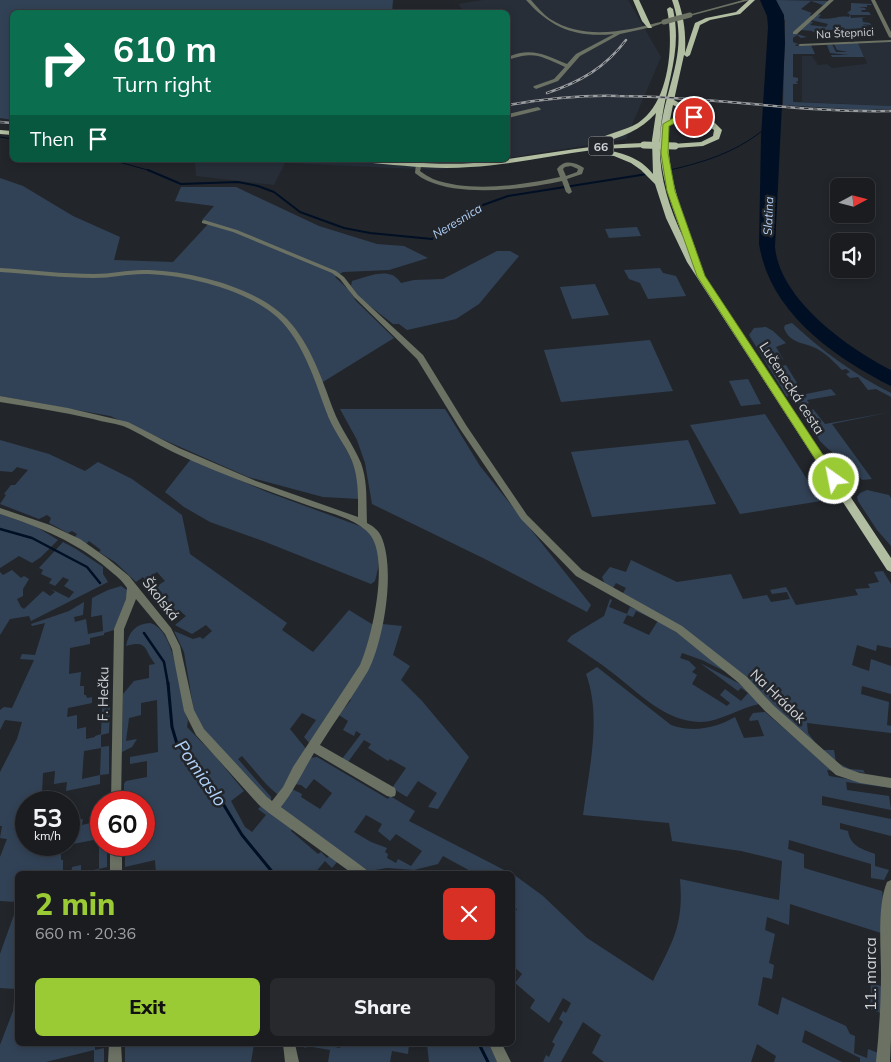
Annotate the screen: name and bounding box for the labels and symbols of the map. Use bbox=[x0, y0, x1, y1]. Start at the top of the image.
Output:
street label: Na Štepnici bbox=[816, 24, 874, 42]
pin bbox=[673, 96, 715, 138]
road number: 66 bbox=[588, 136, 614, 156]
north arrow bbox=[830, 178, 875, 222]
water label: Slatina bbox=[760, 196, 776, 236]
water label: Neresnica bbox=[429, 200, 485, 242]
street label: Lučenecká cesta bbox=[755, 338, 829, 438]
position arrow bbox=[807, 452, 859, 504]
street label: Školská bbox=[139, 574, 183, 624]
street label: Na Hrádok bbox=[746, 665, 810, 727]
street label: F. Hečku bbox=[94, 666, 112, 722]
water label: Pomiaslo bbox=[170, 735, 232, 811]
speed limit sign: 60 bbox=[90, 791, 155, 856]
street label: 11. marca bbox=[860, 937, 880, 1011]

